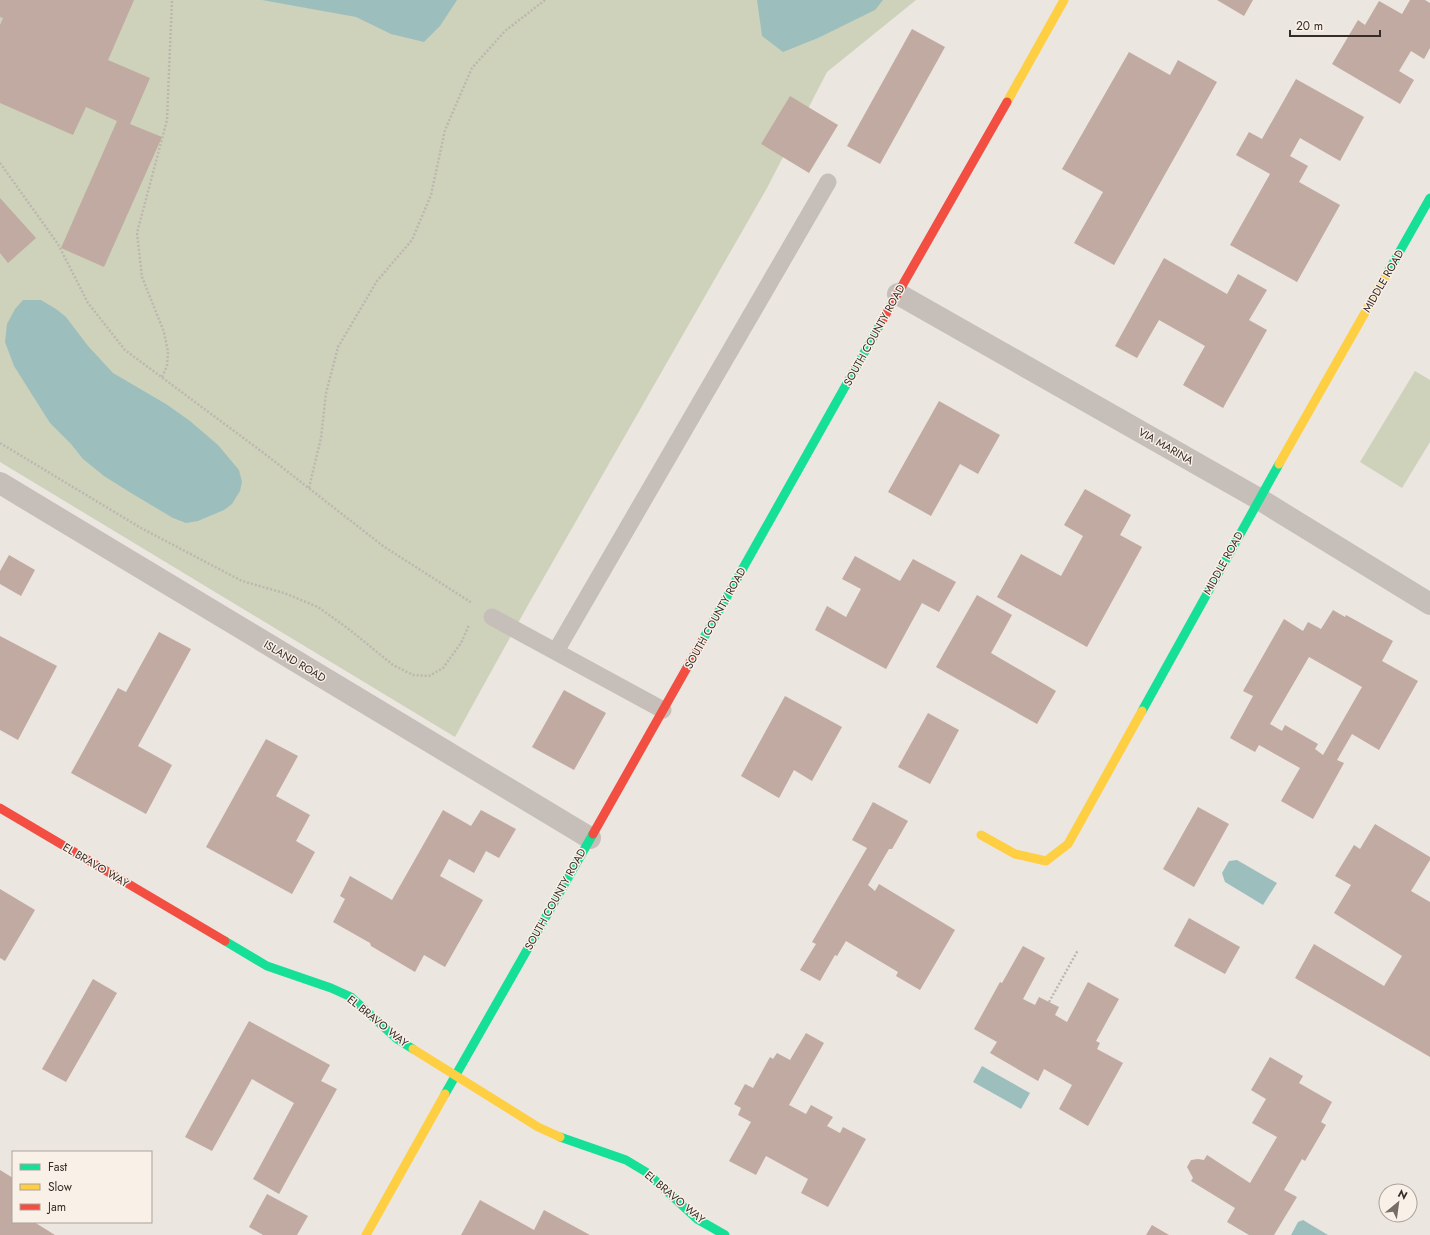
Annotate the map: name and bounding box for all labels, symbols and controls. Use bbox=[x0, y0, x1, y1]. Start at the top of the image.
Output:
scale bar bbox=[1290, 12, 1380, 38]
text: 20 m bbox=[1296, 17, 1323, 35]
street label: MIDDLE ROAD bbox=[1359, 246, 1408, 315]
street label: SOUTH COUNTY ROAD bbox=[839, 281, 909, 389]
street label: VIA MARINA bbox=[1135, 424, 1197, 469]
street label: MIDDLE ROAD bbox=[1199, 528, 1247, 598]
street label: SOUTH COUNTY ROAD bbox=[680, 564, 750, 672]
street label: ISLAND ROAD bbox=[261, 636, 329, 686]
street label: EL BRAVO WAY bbox=[60, 839, 133, 891]
street label: SOUTH COUNTY ROAD bbox=[520, 845, 590, 953]
street label: EL BRAVO WAY bbox=[344, 991, 413, 1051]
legend bbox=[12, 1151, 152, 1223]
text: Fast bbox=[48, 1158, 67, 1176]
street label: EL BRAVO WAY bbox=[641, 1167, 709, 1228]
text: Slow bbox=[48, 1178, 73, 1196]
north arrow bbox=[1378, 1183, 1418, 1223]
text: N bbox=[1395, 1185, 1411, 1203]
text: Jam bbox=[46, 1198, 66, 1216]

